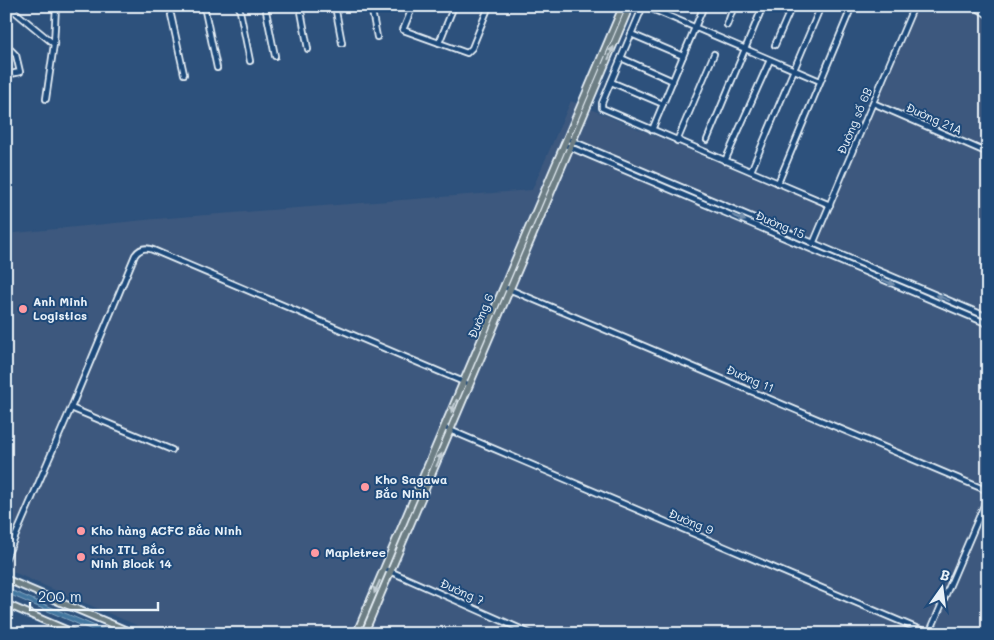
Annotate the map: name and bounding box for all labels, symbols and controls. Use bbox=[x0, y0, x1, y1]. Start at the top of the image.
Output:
one-way arrow bbox=[607, 46, 615, 60]
street label: Đường số 6B bbox=[833, 85, 875, 157]
street label: Đường 21A bbox=[904, 99, 965, 138]
street label: Đường 15 bbox=[753, 207, 808, 242]
one-way arrow bbox=[732, 215, 746, 223]
one-way arrow bbox=[881, 278, 896, 286]
street label: Đường 6 bbox=[464, 291, 497, 340]
place label: Anh Minh Logistics bbox=[33, 293, 87, 323]
one-way arrow bbox=[936, 293, 950, 301]
marker: Anh Minh Logistics bbox=[17, 303, 29, 315]
street label: Đường 11 bbox=[724, 361, 777, 395]
one-way arrow bbox=[450, 399, 458, 414]
one-way arrow bbox=[435, 453, 443, 467]
place label: Kho Sagawa Bắc Ninh bbox=[375, 471, 447, 501]
marker: Kho Sagawa Bắc Ninh bbox=[359, 481, 371, 493]
street label: Đường 9 bbox=[667, 505, 716, 538]
place label: Kho hàng ACFC Bắc Ninh bbox=[91, 522, 242, 538]
marker: Kho hàng ACFC Bắc Ninh bbox=[75, 525, 87, 537]
place label: Kho ITL Bắc Ninh Block 14 bbox=[91, 541, 172, 571]
place label: Mapletree bbox=[325, 544, 386, 560]
marker: Mapletree bbox=[309, 547, 321, 559]
marker: Kho ITL Bắc Ninh Block 14 bbox=[75, 551, 87, 563]
north arrow bbox=[916, 562, 966, 612]
text: B bbox=[938, 565, 952, 585]
street label: Đường 7 bbox=[438, 574, 487, 608]
scale bar bbox=[30, 580, 158, 612]
one-way arrow bbox=[372, 580, 380, 594]
text: 200 m bbox=[38, 586, 82, 606]

